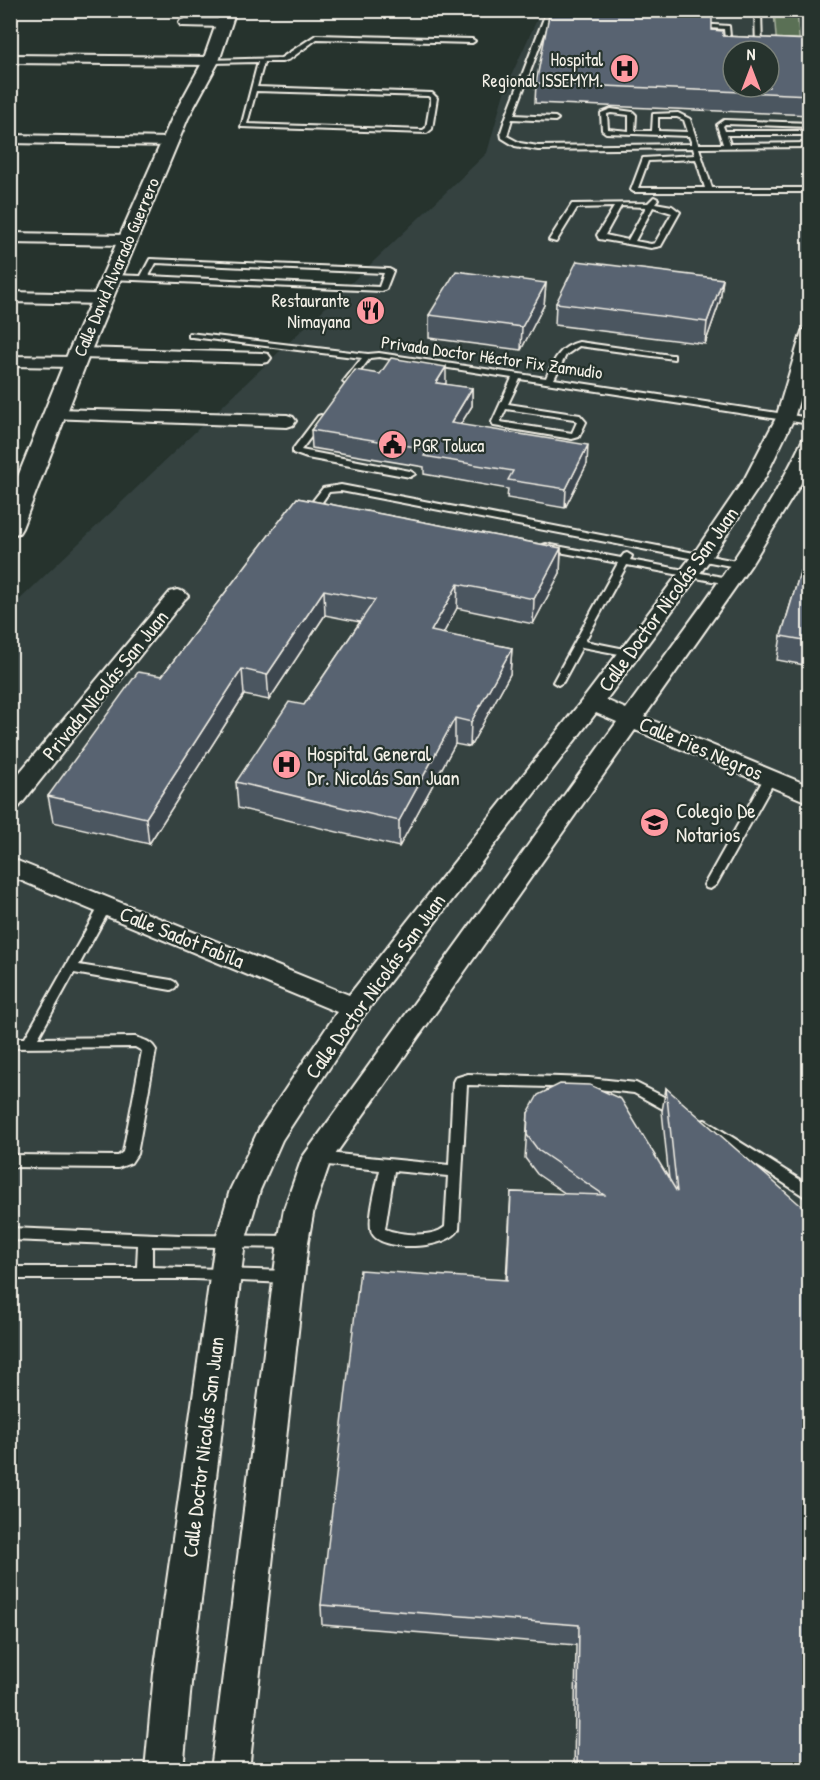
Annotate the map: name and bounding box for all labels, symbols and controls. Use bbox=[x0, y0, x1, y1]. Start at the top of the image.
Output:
north arrow bbox=[721, 39, 781, 99]
text: N bbox=[747, 43, 756, 65]
place label: Hospital Regional ISSEMYM. bbox=[482, 47, 603, 93]
hospital icon: Hospital Regional ISSEMYM. bbox=[608, 53, 640, 85]
street label: Calle David Alvarado Guerrero bbox=[67, 174, 165, 360]
place label: Restaurante Nimayana bbox=[272, 288, 350, 334]
restaurant icon: Restaurante Nimayana bbox=[355, 294, 387, 326]
street label: Privada Doctor Héctor Fix Zamudio bbox=[380, 329, 604, 385]
public building icon: PGR Toluca bbox=[376, 429, 408, 461]
place label: PGR Toluca bbox=[413, 433, 484, 458]
street label: Calle Doctor Nicolás San Juan bbox=[591, 500, 745, 698]
street label: Privada Nicolás San Juan bbox=[35, 604, 175, 766]
street label: Calle Pies Negros bbox=[635, 709, 767, 787]
place label: Hospital General Dr. Nicolás San Juan bbox=[307, 739, 460, 792]
hospital icon: Hospital General Dr. Nicolás San Juan bbox=[270, 749, 302, 781]
place label: Colegio De Notarios bbox=[676, 796, 756, 849]
school or university icon: Colegio De Notarios bbox=[639, 806, 671, 838]
street label: Calle Doctor Nicolás San Juan bbox=[298, 887, 452, 1085]
street label: Calle Sadot Fabila bbox=[115, 899, 249, 975]
street label: Calle Doctor Nicolás San Juan bbox=[175, 1335, 231, 1559]

